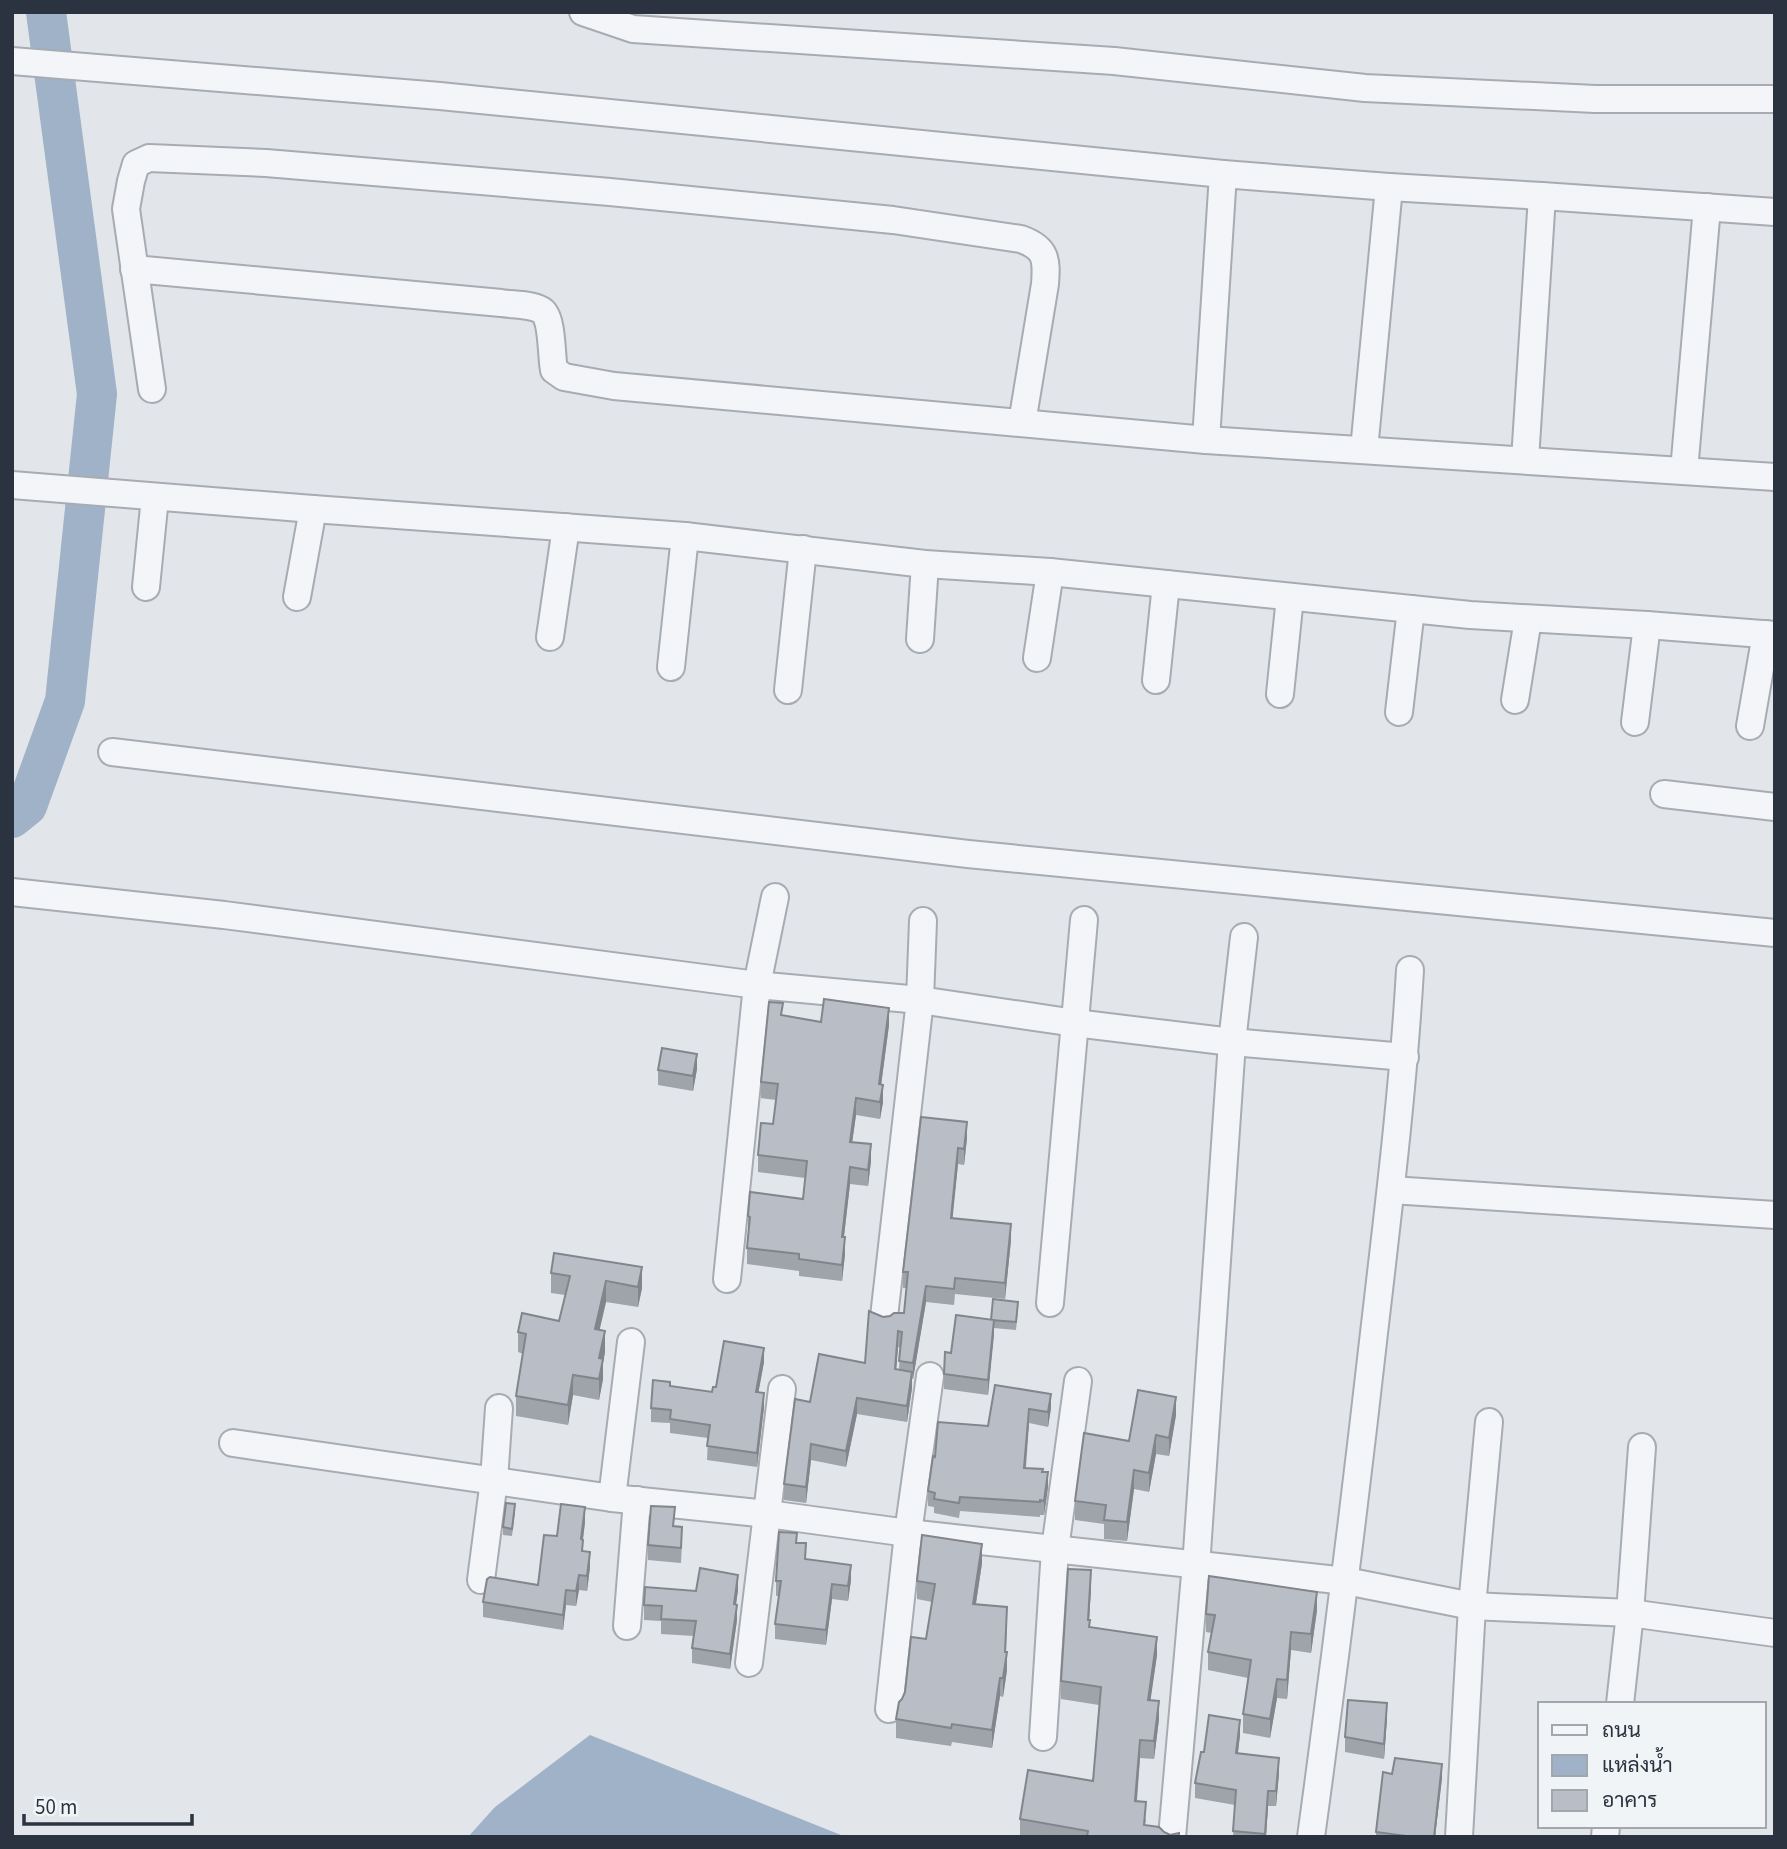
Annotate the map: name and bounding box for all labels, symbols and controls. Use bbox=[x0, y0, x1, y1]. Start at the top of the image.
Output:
legend bbox=[1538, 1702, 1766, 1828]
text: ถนน bbox=[1602, 1715, 1641, 1745]
text: แหล่งน้ำ bbox=[1602, 1747, 1673, 1780]
scale bar bbox=[24, 1783, 192, 1827]
text: อาคาร bbox=[1602, 1785, 1658, 1815]
text: 50 m bbox=[35, 1792, 77, 1822]

